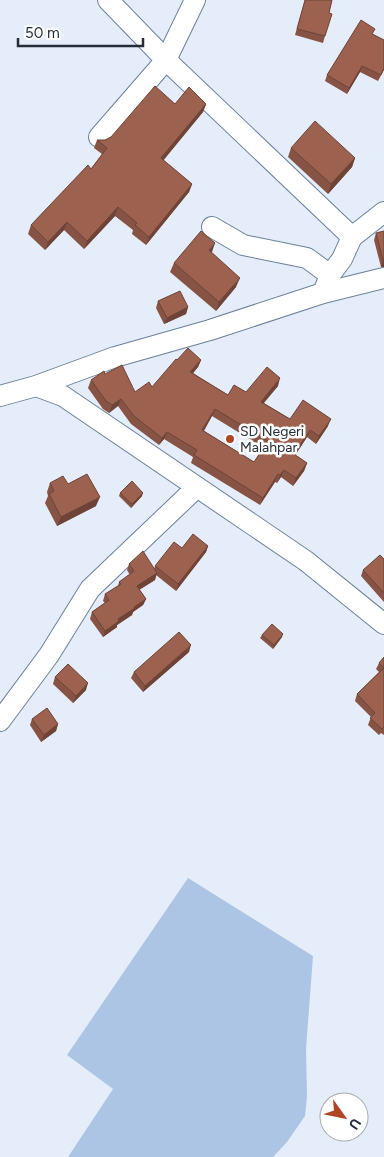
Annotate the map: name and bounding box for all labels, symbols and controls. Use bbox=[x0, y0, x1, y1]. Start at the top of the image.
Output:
scale bar bbox=[18, 15, 142, 47]
text: 50 m bbox=[25, 24, 60, 42]
place label: SD Negeri Malahpar bbox=[240, 423, 304, 456]
marker: SD Negeri Malahpar bbox=[224, 433, 236, 445]
north arrow bbox=[319, 1092, 369, 1142]
text: U bbox=[345, 1115, 364, 1133]

